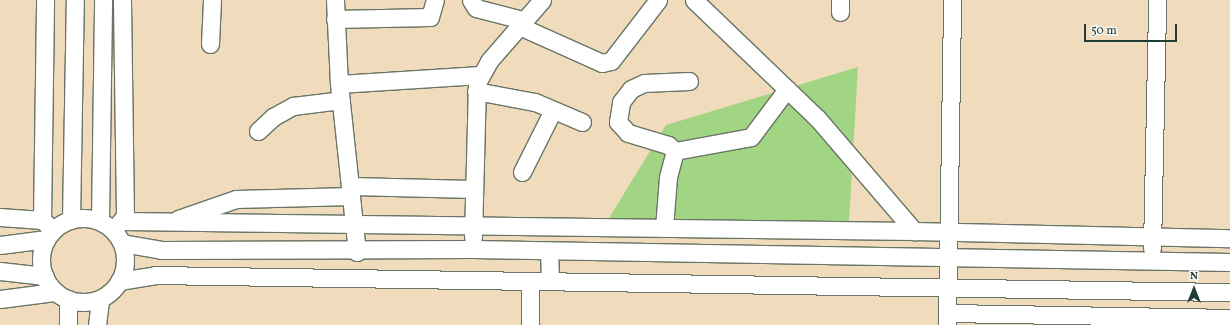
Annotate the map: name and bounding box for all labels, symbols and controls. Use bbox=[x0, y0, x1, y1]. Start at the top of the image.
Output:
scale bar bbox=[1086, 16, 1179, 42]
text: 50 m bbox=[1091, 23, 1117, 39]
north arrow bbox=[1174, 269, 1214, 309]
text: N bbox=[1190, 269, 1198, 284]

